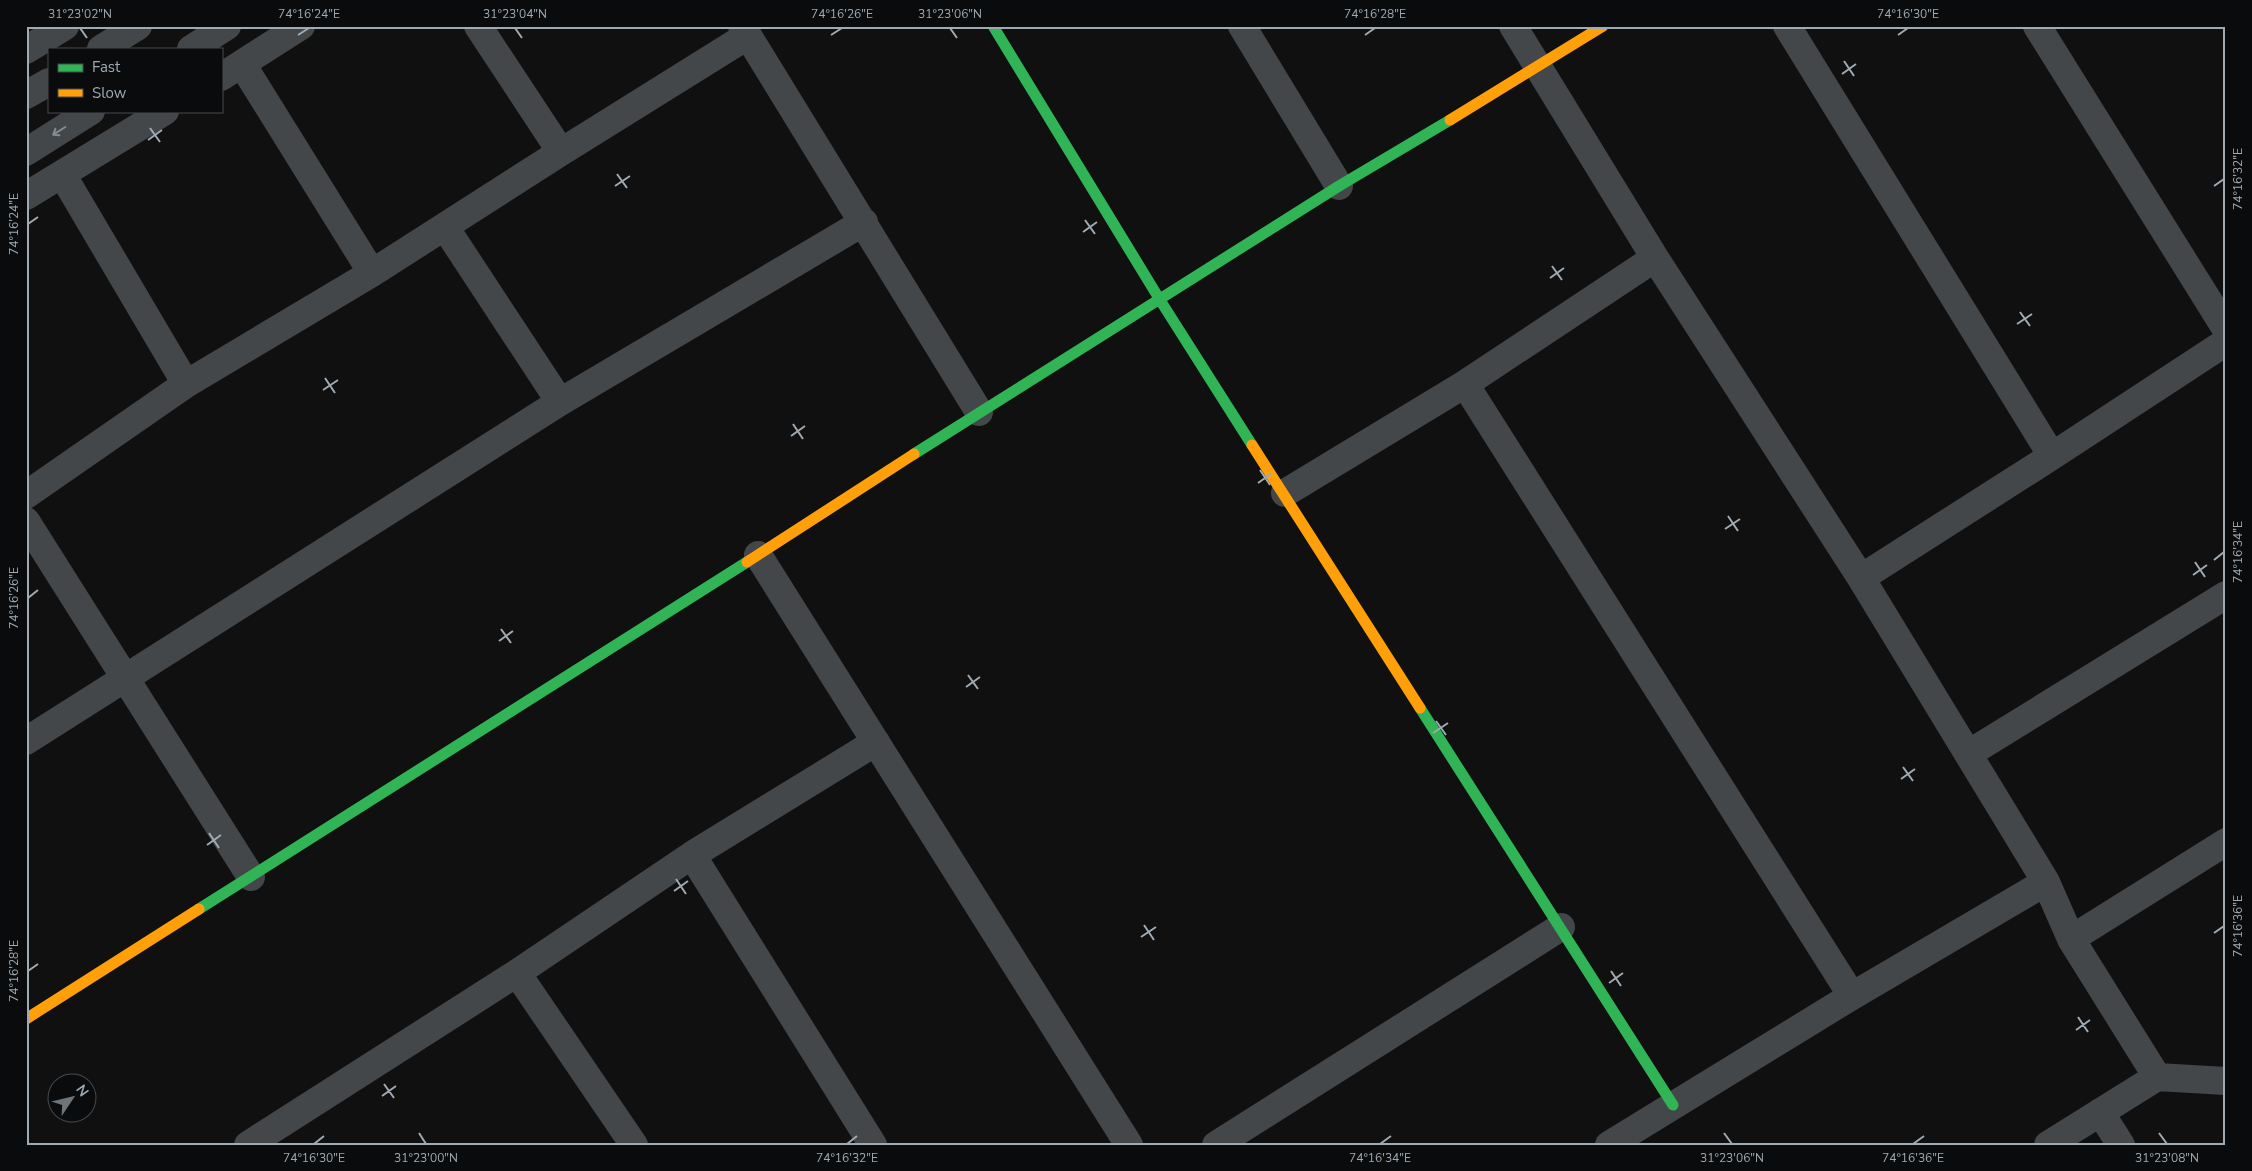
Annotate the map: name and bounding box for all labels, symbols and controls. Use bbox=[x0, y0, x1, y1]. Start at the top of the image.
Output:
text: 31°23'02"N bbox=[48, 6, 112, 22]
text: 74°16'24"E bbox=[278, 6, 340, 22]
text: 31°23'04"N bbox=[483, 6, 547, 22]
text: 74°16'26"E bbox=[811, 6, 873, 22]
text: 31°23'06"N bbox=[918, 6, 982, 22]
text: 74°16'28"E bbox=[1344, 6, 1406, 22]
text: 74°16'30"E bbox=[1877, 6, 1939, 22]
legend bbox=[48, 48, 222, 112]
text: Fast bbox=[92, 57, 121, 77]
text: Slow bbox=[92, 83, 127, 103]
one-way arrow bbox=[52, 127, 66, 137]
text: 74°16'32"E bbox=[2230, 148, 2246, 210]
text: 74°16'24"E bbox=[6, 193, 22, 255]
text: 74°16'34"E bbox=[2230, 521, 2246, 583]
text: 74°16'26"E bbox=[6, 567, 22, 629]
text: 74°16'36"E bbox=[2230, 895, 2246, 957]
text: 74°16'28"E bbox=[6, 940, 22, 1002]
north arrow bbox=[48, 1074, 98, 1124]
text: N bbox=[71, 1081, 93, 1101]
text: 74°16'30"E bbox=[283, 1150, 345, 1166]
text: 31°23'00"N bbox=[394, 1150, 458, 1166]
text: 74°16'32"E bbox=[816, 1150, 878, 1166]
text: 74°16'34"E bbox=[1349, 1150, 1411, 1166]
text: 31°23'06"N bbox=[1700, 1150, 1764, 1166]
text: 74°16'36"E bbox=[1882, 1150, 1944, 1166]
text: 31°23'08"N bbox=[2135, 1150, 2199, 1166]

